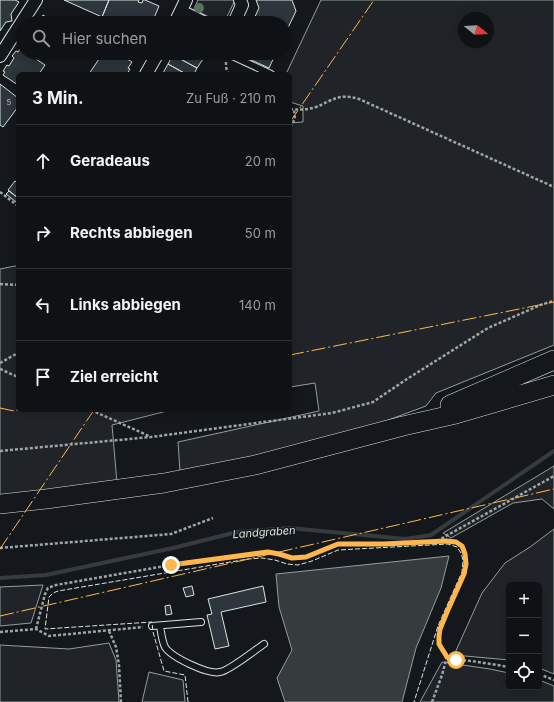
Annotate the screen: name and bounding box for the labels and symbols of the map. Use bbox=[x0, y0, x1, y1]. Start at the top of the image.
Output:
north arrow bbox=[458, 12, 494, 48]
house number: 5 bbox=[7, 97, 12, 107]
water label: Landgraben bbox=[232, 523, 297, 541]
route end bbox=[162, 556, 180, 574]
route start bbox=[447, 651, 465, 669]

